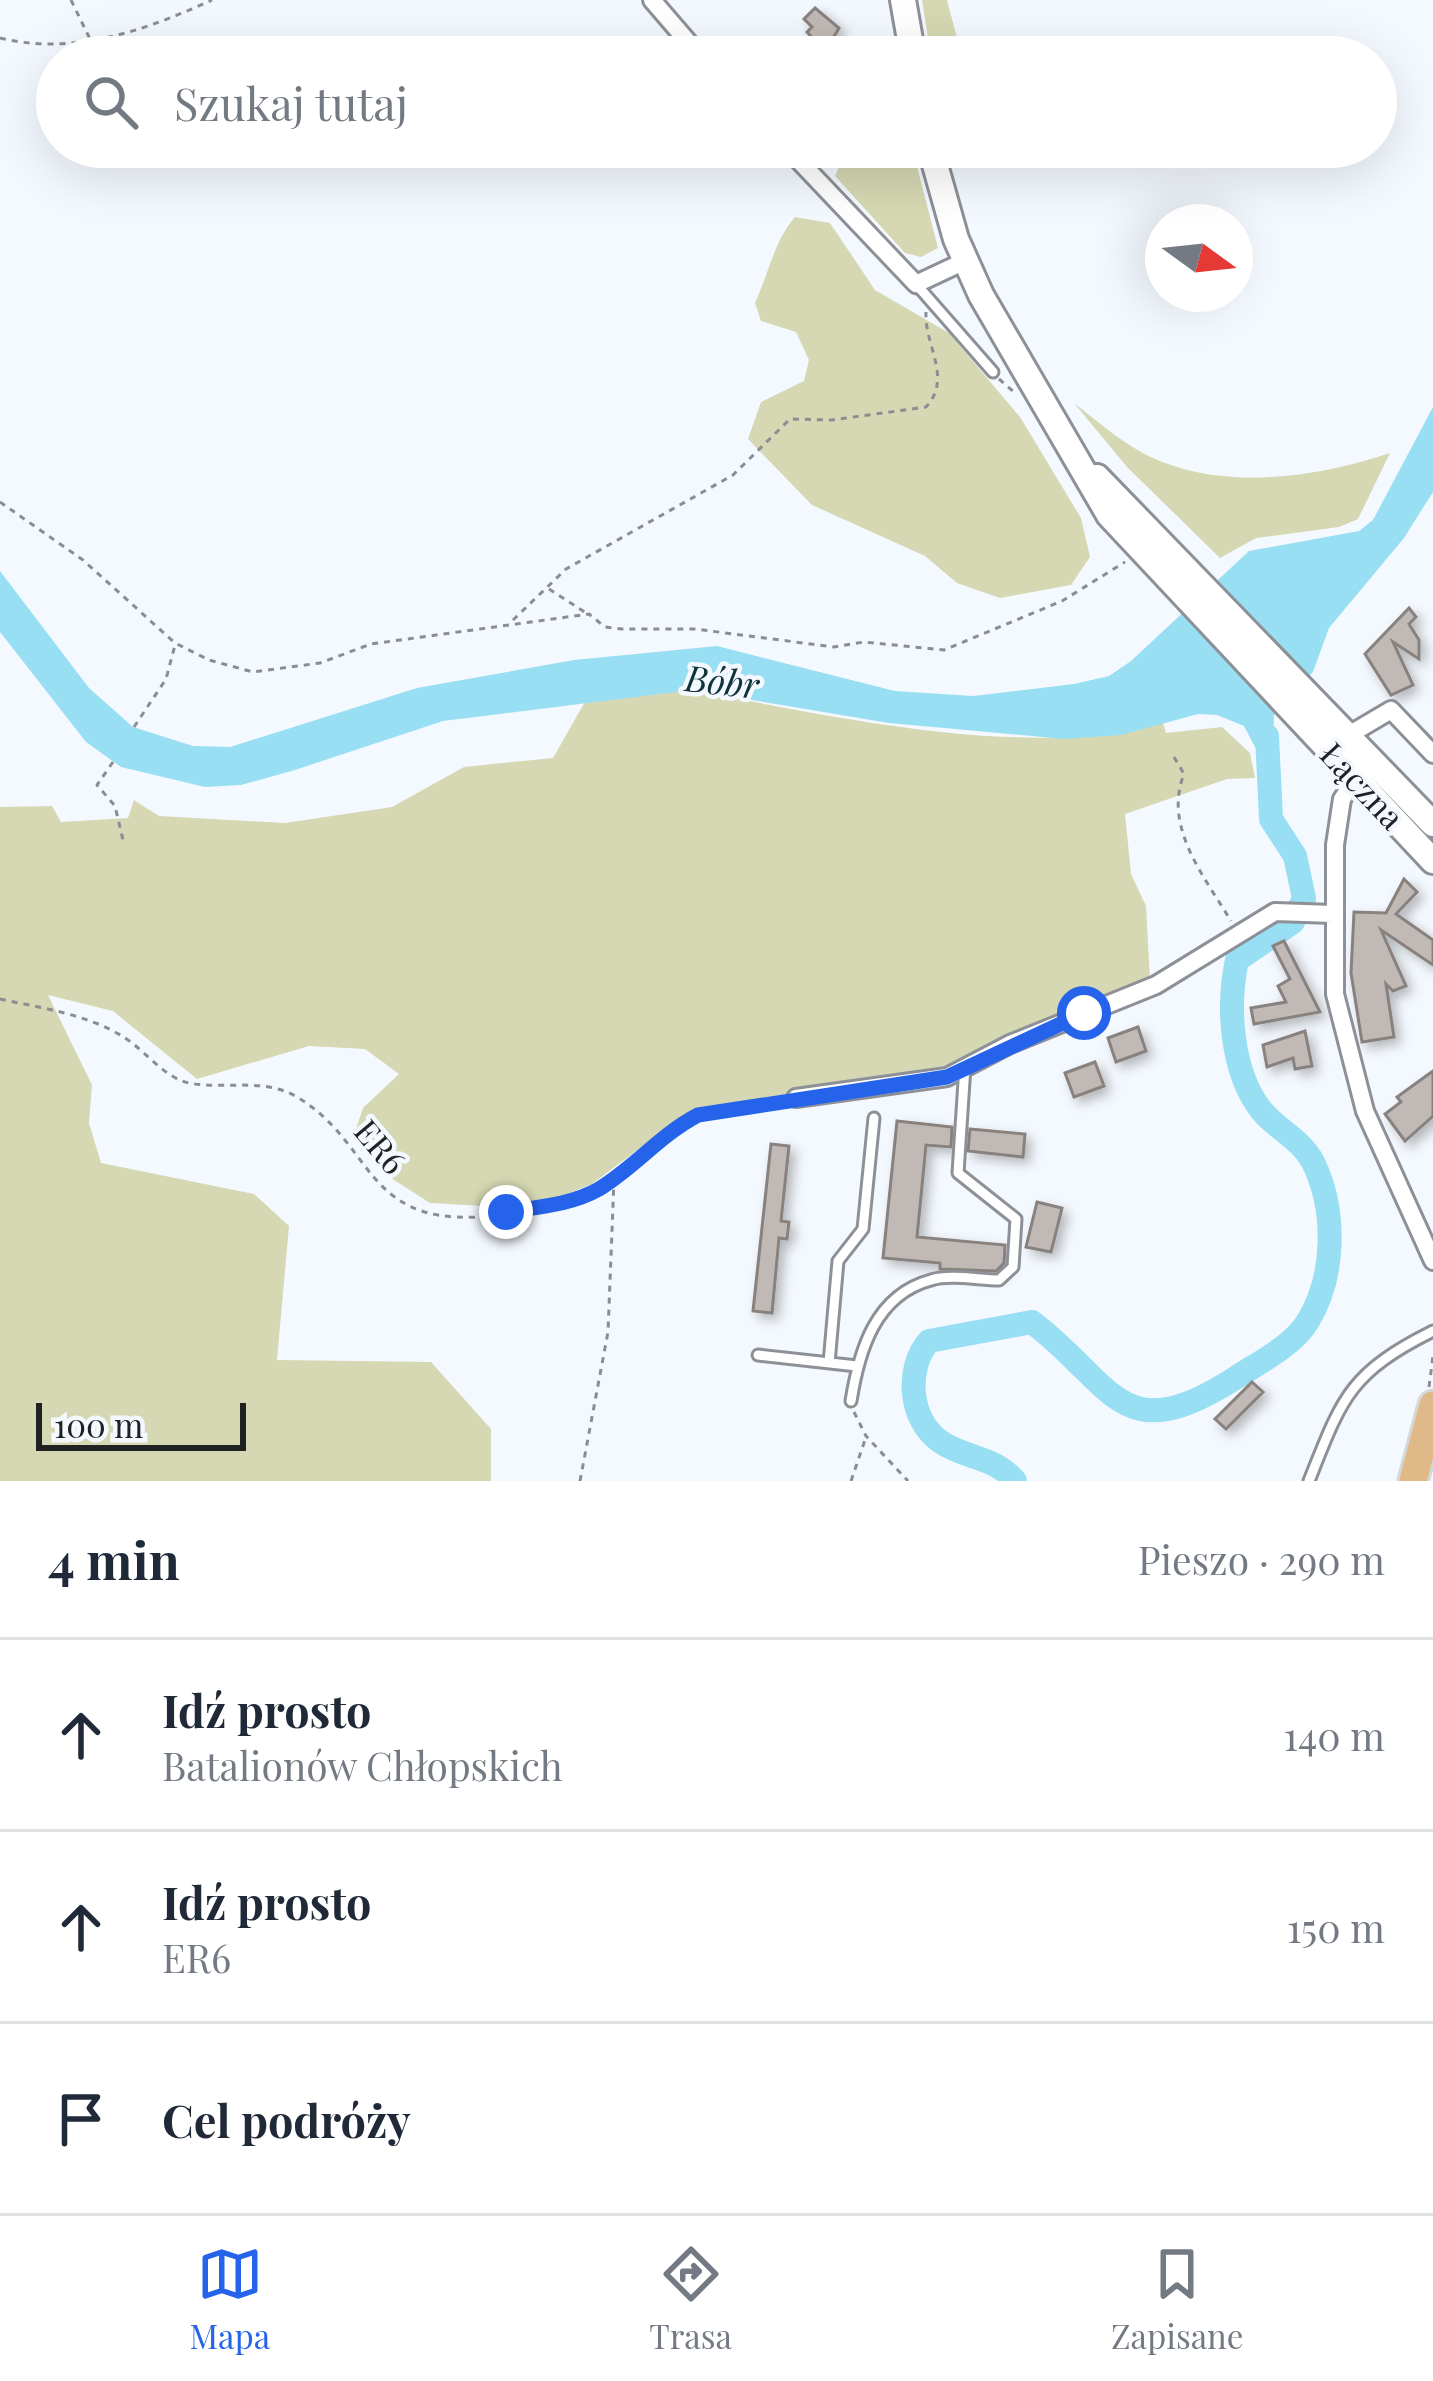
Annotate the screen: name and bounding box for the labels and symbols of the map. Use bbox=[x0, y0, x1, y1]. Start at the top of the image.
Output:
north arrow bbox=[1145, 204, 1253, 312]
water label: Bóbr bbox=[681, 652, 763, 708]
street label: Łączna bbox=[1312, 732, 1415, 838]
route start bbox=[1057, 986, 1111, 1040]
street label: ER6 bbox=[346, 1109, 417, 1182]
route end bbox=[479, 1185, 533, 1239]
scale bar bbox=[36, 1397, 246, 1450]

